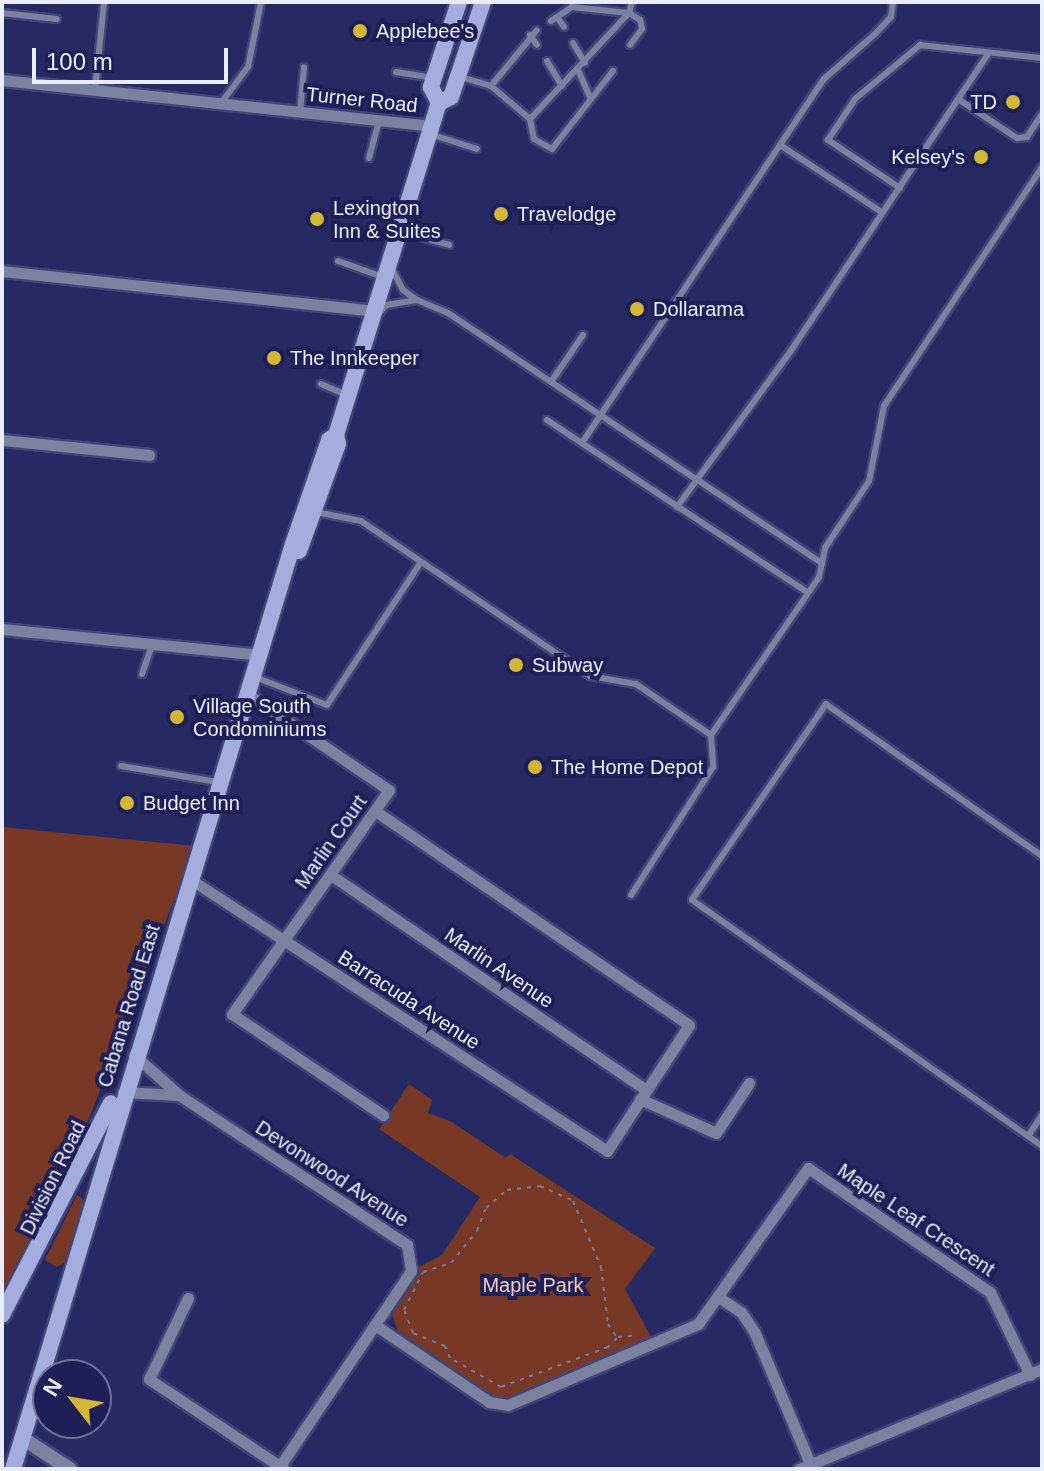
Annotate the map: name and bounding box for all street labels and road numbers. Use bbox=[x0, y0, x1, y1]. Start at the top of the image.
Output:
street label: Turner Road bbox=[305, 82, 419, 118]
street label: Marlin Court bbox=[290, 791, 372, 893]
street label: Cabana Road East bbox=[93, 922, 165, 1090]
street label: Marlin Avenue bbox=[439, 922, 559, 1014]
street label: Barracuda Avenue bbox=[333, 945, 485, 1055]
street label: Devonwood Avenue bbox=[251, 1115, 413, 1233]
street label: Division Road bbox=[15, 1117, 91, 1239]
street label: Maple Leaf Crescent bbox=[833, 1158, 999, 1282]

